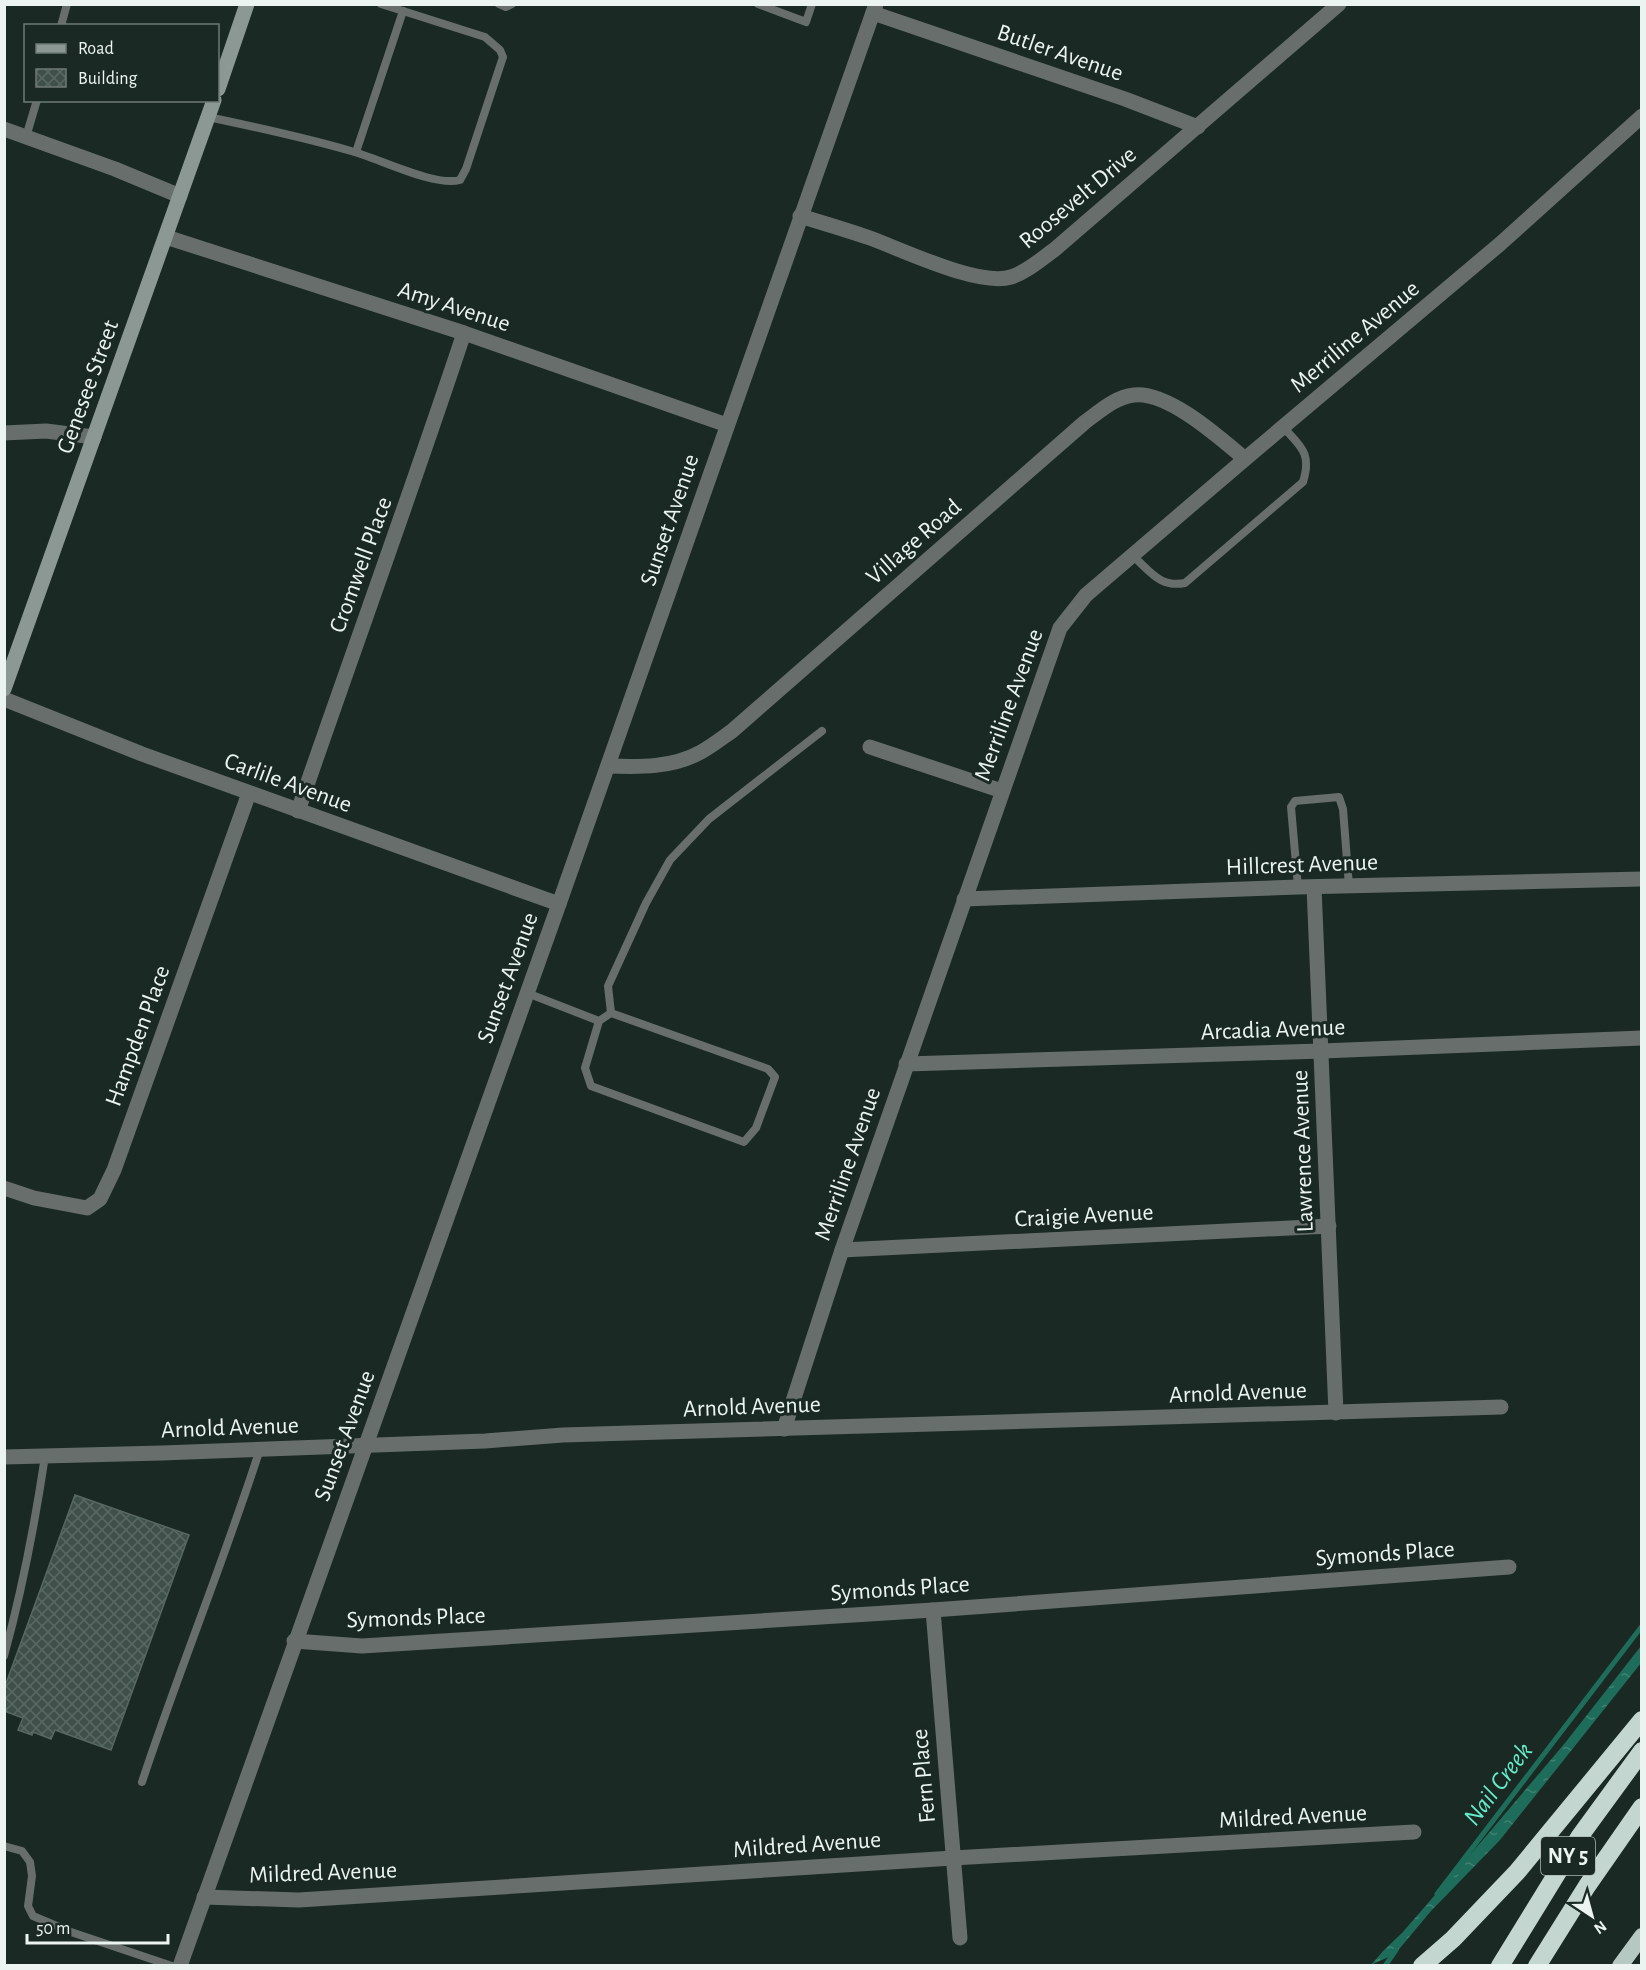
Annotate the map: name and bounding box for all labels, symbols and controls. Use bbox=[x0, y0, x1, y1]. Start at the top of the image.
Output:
street label: Butler Avenue bbox=[994, 20, 1126, 86]
legend bbox=[24, 24, 219, 102]
text: Road bbox=[78, 40, 114, 58]
text: Building bbox=[78, 70, 138, 88]
street label: Roosevelt Drive bbox=[1015, 142, 1141, 254]
street label: Merriline Avenue bbox=[1286, 276, 1424, 398]
street label: Amy Avenue bbox=[395, 278, 513, 336]
street label: Genesee Street bbox=[53, 317, 123, 457]
street label: Sunset Avenue bbox=[636, 451, 704, 589]
street label: Cromwell Place bbox=[325, 494, 397, 636]
street label: Village Road bbox=[862, 495, 966, 589]
street label: Merriline Avenue bbox=[970, 626, 1048, 784]
street label: Carlile Avenue bbox=[221, 749, 355, 817]
street label: Hillcrest Avenue bbox=[1225, 850, 1379, 880]
street label: Sunset Avenue bbox=[473, 909, 543, 1047]
street label: Hampden Place bbox=[101, 962, 175, 1110]
street label: Arcadia Avenue bbox=[1200, 1015, 1346, 1045]
street label: Lawrence Avenue bbox=[1288, 1069, 1318, 1233]
street label: Merriline Avenue bbox=[811, 1084, 885, 1244]
street label: Craigie Avenue bbox=[1014, 1200, 1154, 1232]
street label: Sunset Avenue bbox=[310, 1367, 380, 1505]
street label: Arnold Avenue bbox=[1169, 1379, 1307, 1407]
street label: Arnold Avenue bbox=[683, 1393, 821, 1421]
street label: Arnold Avenue bbox=[161, 1414, 299, 1442]
street label: Symonds Place bbox=[1315, 1537, 1455, 1571]
street label: Symonds Place bbox=[830, 1572, 970, 1606]
street label: Symonds Place bbox=[346, 1604, 486, 1632]
street label: Fern Place bbox=[908, 1728, 940, 1824]
water label: Nail Creek bbox=[1459, 1738, 1537, 1830]
street label: Mildred Avenue bbox=[1218, 1801, 1368, 1833]
street label: Mildred Avenue bbox=[732, 1828, 882, 1862]
road number: NY 5 bbox=[1541, 1837, 1595, 1875]
street label: Mildred Avenue bbox=[249, 1858, 397, 1888]
north arrow bbox=[1562, 1886, 1622, 1946]
scale bar bbox=[27, 1907, 168, 1945]
text: N bbox=[1591, 1918, 1609, 1937]
text: 50 m bbox=[36, 1920, 70, 1938]

